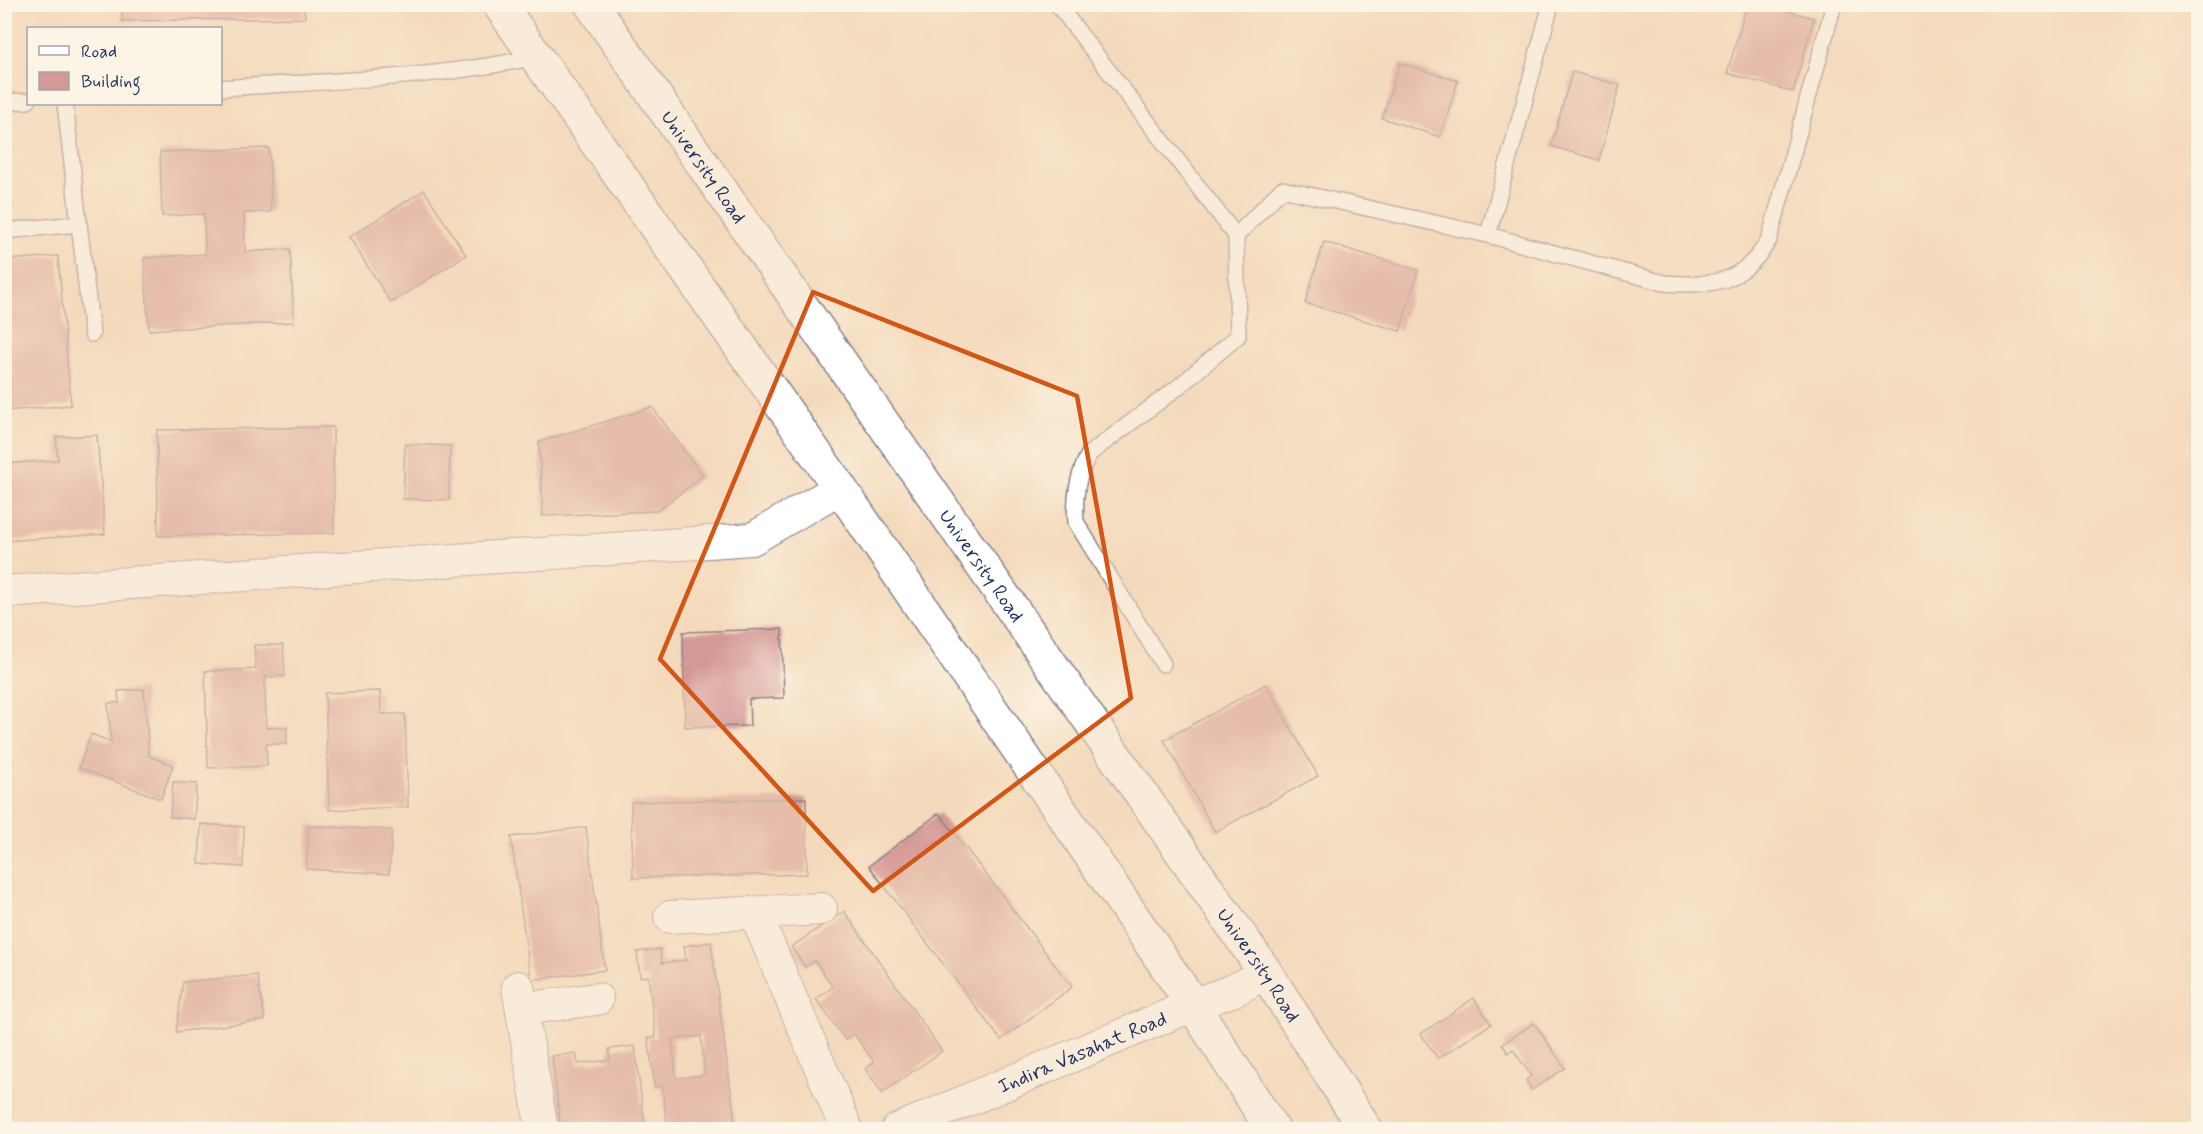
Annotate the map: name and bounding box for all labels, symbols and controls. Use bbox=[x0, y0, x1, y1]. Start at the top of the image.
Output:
legend bbox=[27, 27, 222, 105]
text: Road bbox=[81, 40, 117, 64]
text: Building bbox=[81, 70, 141, 96]
street label: University Road bbox=[654, 105, 752, 229]
street label: University Road bbox=[932, 504, 1030, 628]
street label: University Road bbox=[1210, 903, 1306, 1028]
street label: Indira Vasahat Road bbox=[994, 1006, 1171, 1101]

